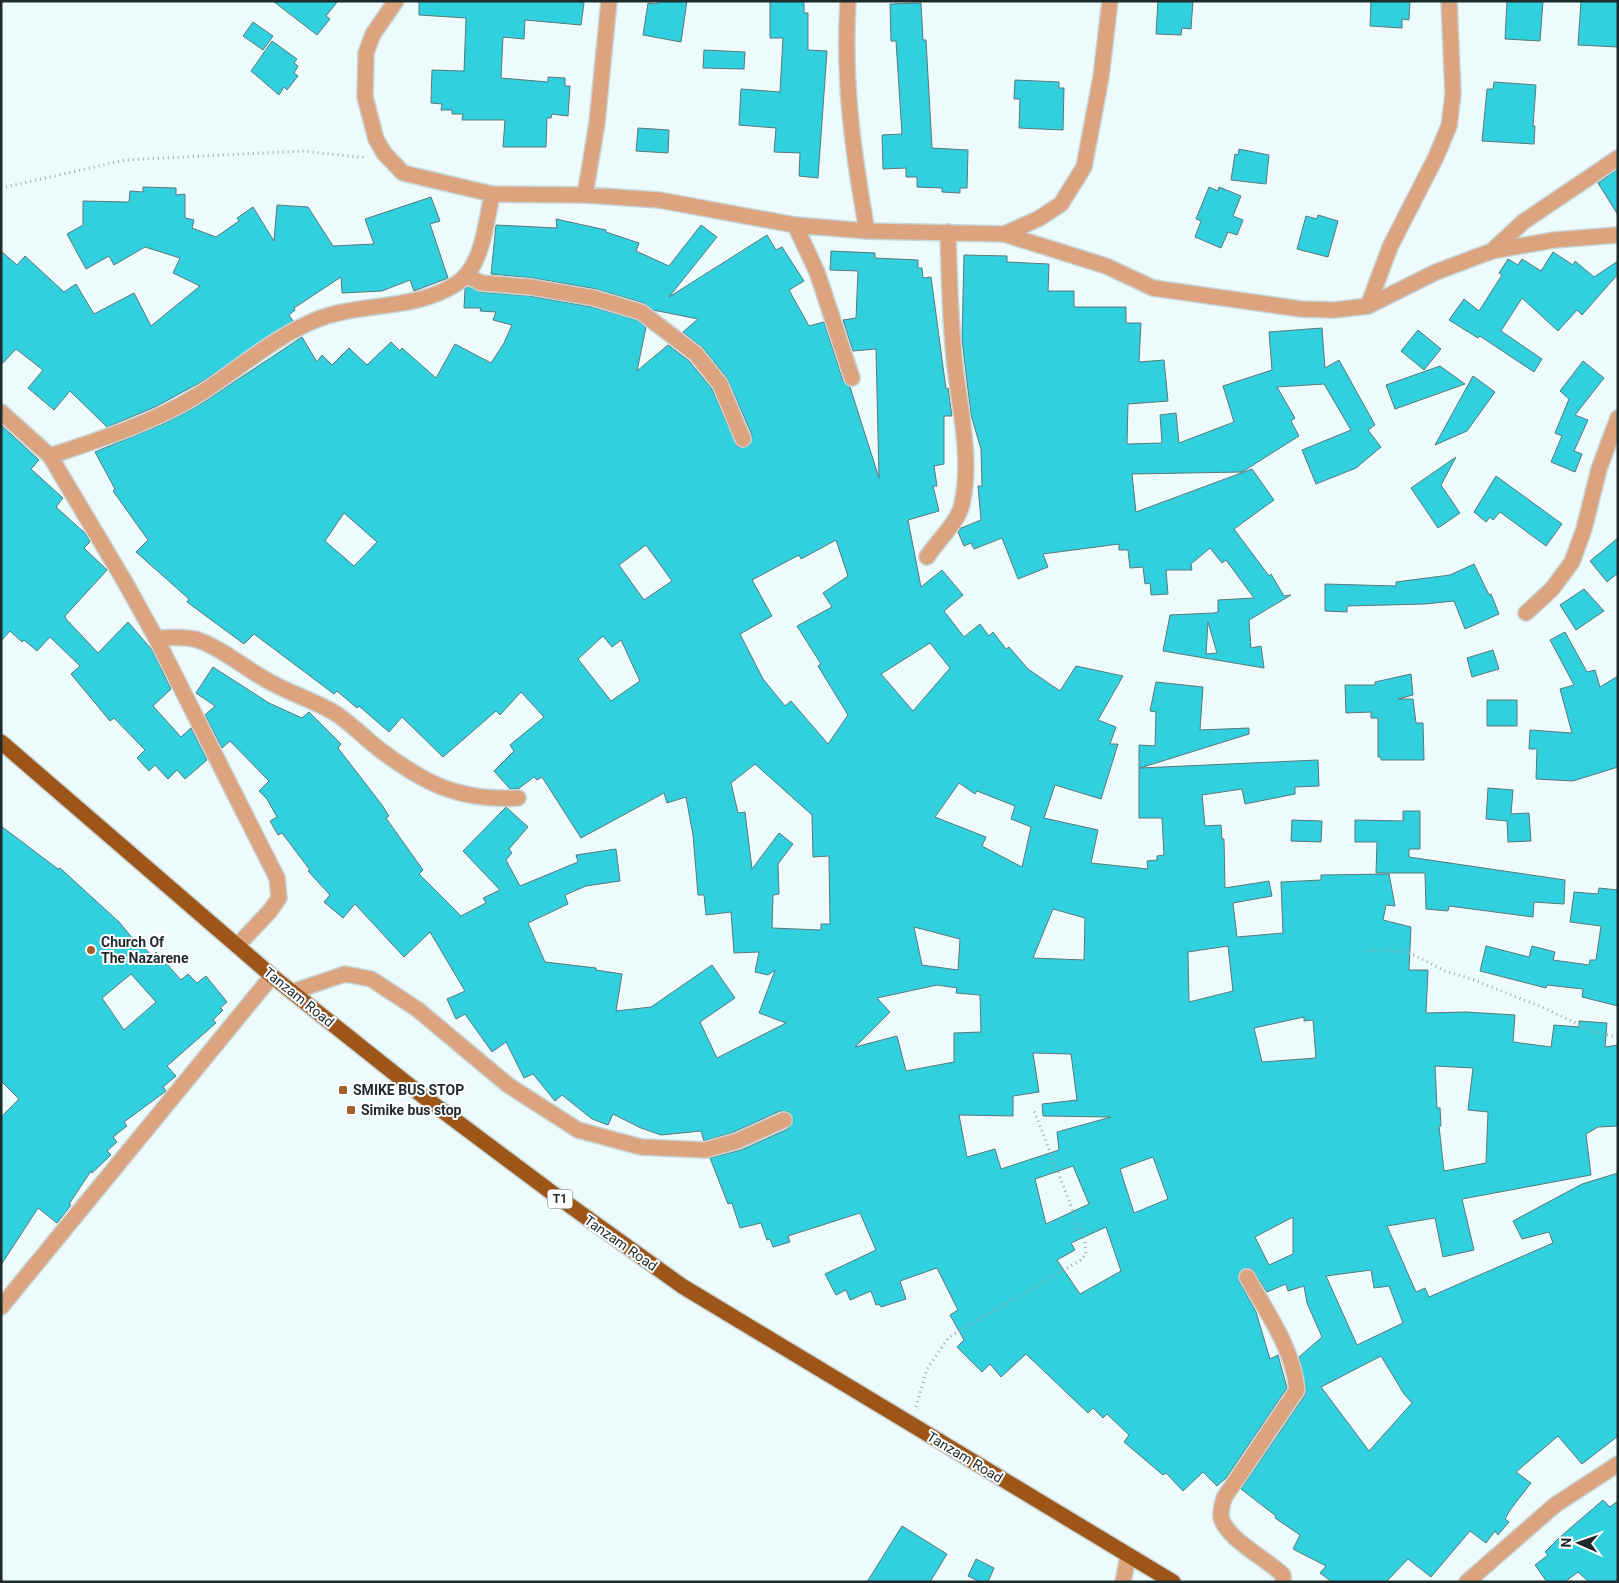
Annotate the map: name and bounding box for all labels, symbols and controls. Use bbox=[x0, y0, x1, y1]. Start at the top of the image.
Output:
place label: Church Of The Nazarene bbox=[101, 934, 189, 966]
marker: Church Of The Nazarene bbox=[85, 944, 97, 956]
street label: Tanzam Road bbox=[261, 964, 337, 1030]
place label: SMIKE BUS STOP bbox=[353, 1082, 464, 1098]
marker: SMIKE BUS STOP bbox=[337, 1084, 349, 1096]
place label: Simike bus stop bbox=[361, 1102, 462, 1118]
marker: Simike bus stop bbox=[345, 1104, 357, 1116]
road number: T1 bbox=[548, 1190, 572, 1208]
street label: Tanzam Road bbox=[581, 1212, 661, 1274]
street label: Tanzam Road bbox=[924, 1428, 1006, 1486]
north arrow bbox=[1554, 1518, 1604, 1568]
text: N bbox=[1558, 1537, 1574, 1548]

